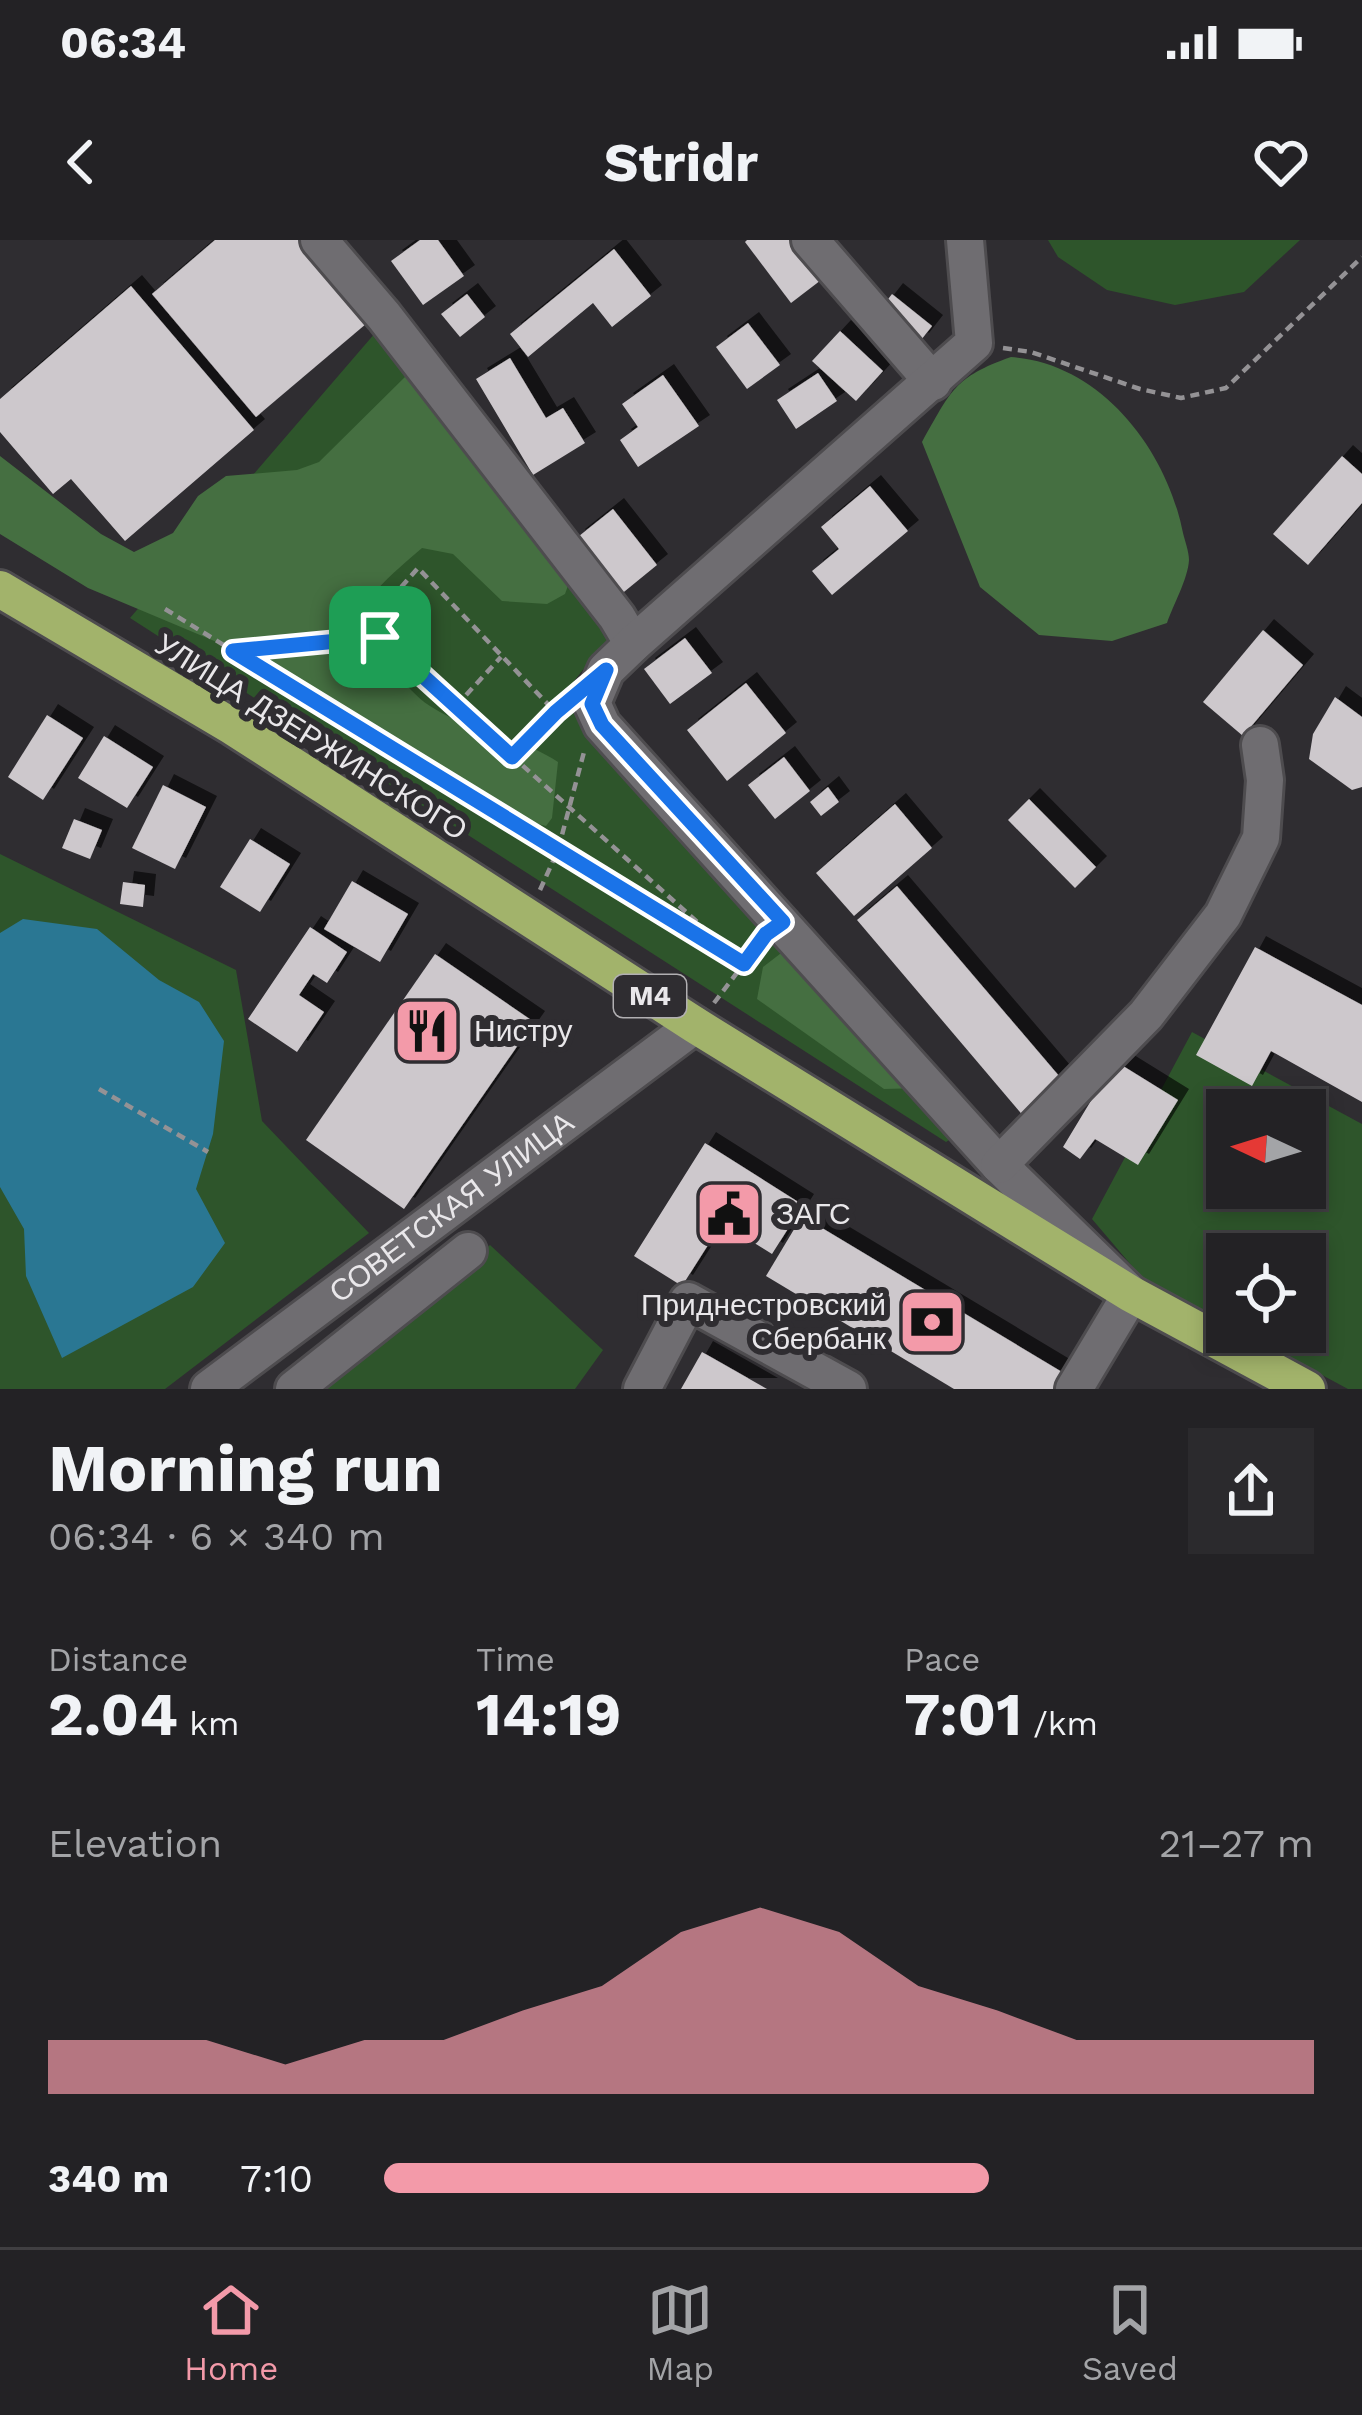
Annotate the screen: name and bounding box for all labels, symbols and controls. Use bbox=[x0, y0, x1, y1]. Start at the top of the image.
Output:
text: 06:34 bbox=[60, 16, 186, 69]
icon: back bbox=[48, 129, 114, 195]
icon: heart bbox=[1248, 129, 1314, 195]
text: Stridr bbox=[604, 131, 758, 194]
pin bbox=[329, 586, 431, 688]
icon: arrive bbox=[347, 604, 413, 670]
street label: УЛИЦА ДЗЕРЖИНСКОГО bbox=[149, 626, 474, 847]
road number: M4 bbox=[614, 975, 686, 1017]
restaurant icon: Нистру bbox=[392, 996, 462, 1066]
place label: Нистру bbox=[474, 1013, 573, 1048]
north arrow bbox=[1206, 1089, 1326, 1209]
map controls bbox=[1206, 1089, 1326, 1353]
street label: СОВЕТСКАЯ УЛИЦА bbox=[323, 1104, 580, 1309]
public building icon: ЗАГС bbox=[694, 1179, 764, 1249]
place label: ЗАГС bbox=[776, 1196, 851, 1231]
button: locate bbox=[1206, 1233, 1326, 1353]
place label: Приднестровский Сбербанк bbox=[641, 1287, 887, 1356]
bank icon: Приднестровский Сбербанк bbox=[897, 1287, 967, 1357]
button: share bbox=[1188, 1428, 1314, 1554]
text: Morning run bbox=[48, 1430, 443, 1507]
text: 06:34 · 6 × 340 m bbox=[48, 1514, 385, 1559]
text: Distance bbox=[48, 1640, 188, 1679]
text: Time bbox=[476, 1640, 555, 1679]
text: Pace bbox=[904, 1640, 980, 1679]
text: 2.04 bbox=[48, 1679, 178, 1750]
text: 14:19 bbox=[476, 1679, 622, 1750]
text: 7:01 bbox=[904, 1679, 1022, 1750]
text: km bbox=[178, 1704, 239, 1743]
text: /km bbox=[1022, 1704, 1098, 1743]
text: Elevation bbox=[48, 1821, 222, 1866]
text: 21–27 m bbox=[1159, 1821, 1314, 1866]
text: 340 m bbox=[48, 2156, 169, 2201]
text: 7:10 bbox=[240, 2156, 313, 2201]
tab: Home bbox=[184, 2277, 278, 2388]
tab: Map bbox=[647, 2277, 714, 2388]
tab: Saved bbox=[1082, 2277, 1178, 2388]

